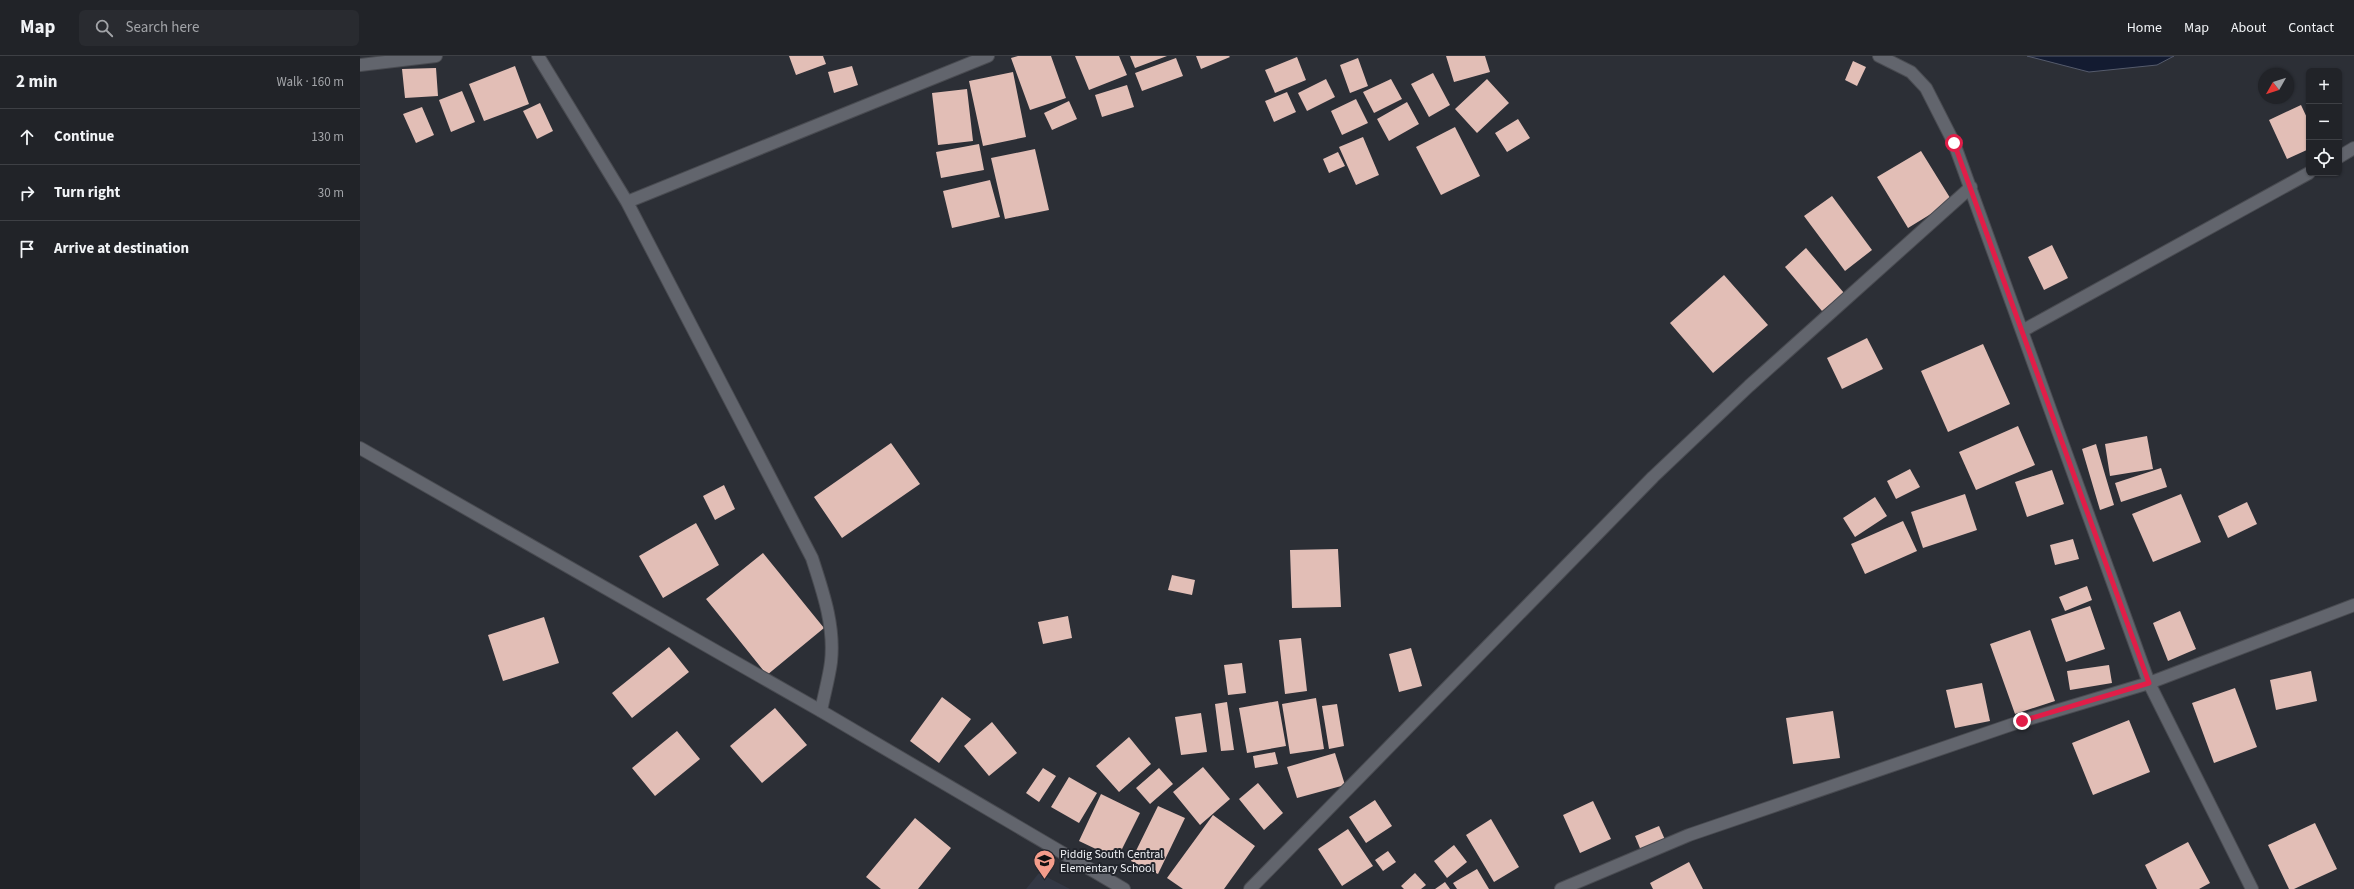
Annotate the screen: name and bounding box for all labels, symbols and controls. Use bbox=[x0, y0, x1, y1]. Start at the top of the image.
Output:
search box bbox=[79, 10, 359, 46]
text: Map bbox=[20, 14, 55, 41]
icon: search bbox=[93, 17, 115, 39]
text: Search here bbox=[125, 17, 199, 38]
text: Home bbox=[2127, 18, 2162, 38]
text: Map bbox=[2184, 18, 2209, 38]
text: About bbox=[2231, 18, 2266, 38]
text: Contact bbox=[2288, 18, 2334, 38]
north arrow bbox=[2258, 68, 2294, 104]
map controls bbox=[2306, 68, 2342, 176]
button: + bbox=[2306, 68, 2342, 104]
text: 2 min bbox=[16, 70, 57, 94]
text: Walk · 160 m bbox=[276, 73, 344, 91]
button: − bbox=[2306, 104, 2342, 140]
icon: ahead bbox=[16, 126, 38, 148]
text: Continue bbox=[54, 126, 114, 147]
text: 130 m bbox=[311, 128, 344, 146]
route start bbox=[1945, 134, 1963, 152]
button: locate bbox=[2306, 140, 2342, 176]
icon: right bbox=[16, 182, 38, 204]
text: Turn right bbox=[54, 182, 120, 203]
text: 30 m bbox=[318, 184, 344, 202]
icon: arrive bbox=[16, 238, 38, 260]
text: Arrive at destination bbox=[54, 238, 189, 259]
route end bbox=[2013, 712, 2031, 730]
place label: Piddig South Central Elementary School bbox=[1060, 846, 1163, 877]
school or university icon: Piddig South Central Elementary School bbox=[1031, 848, 1057, 881]

